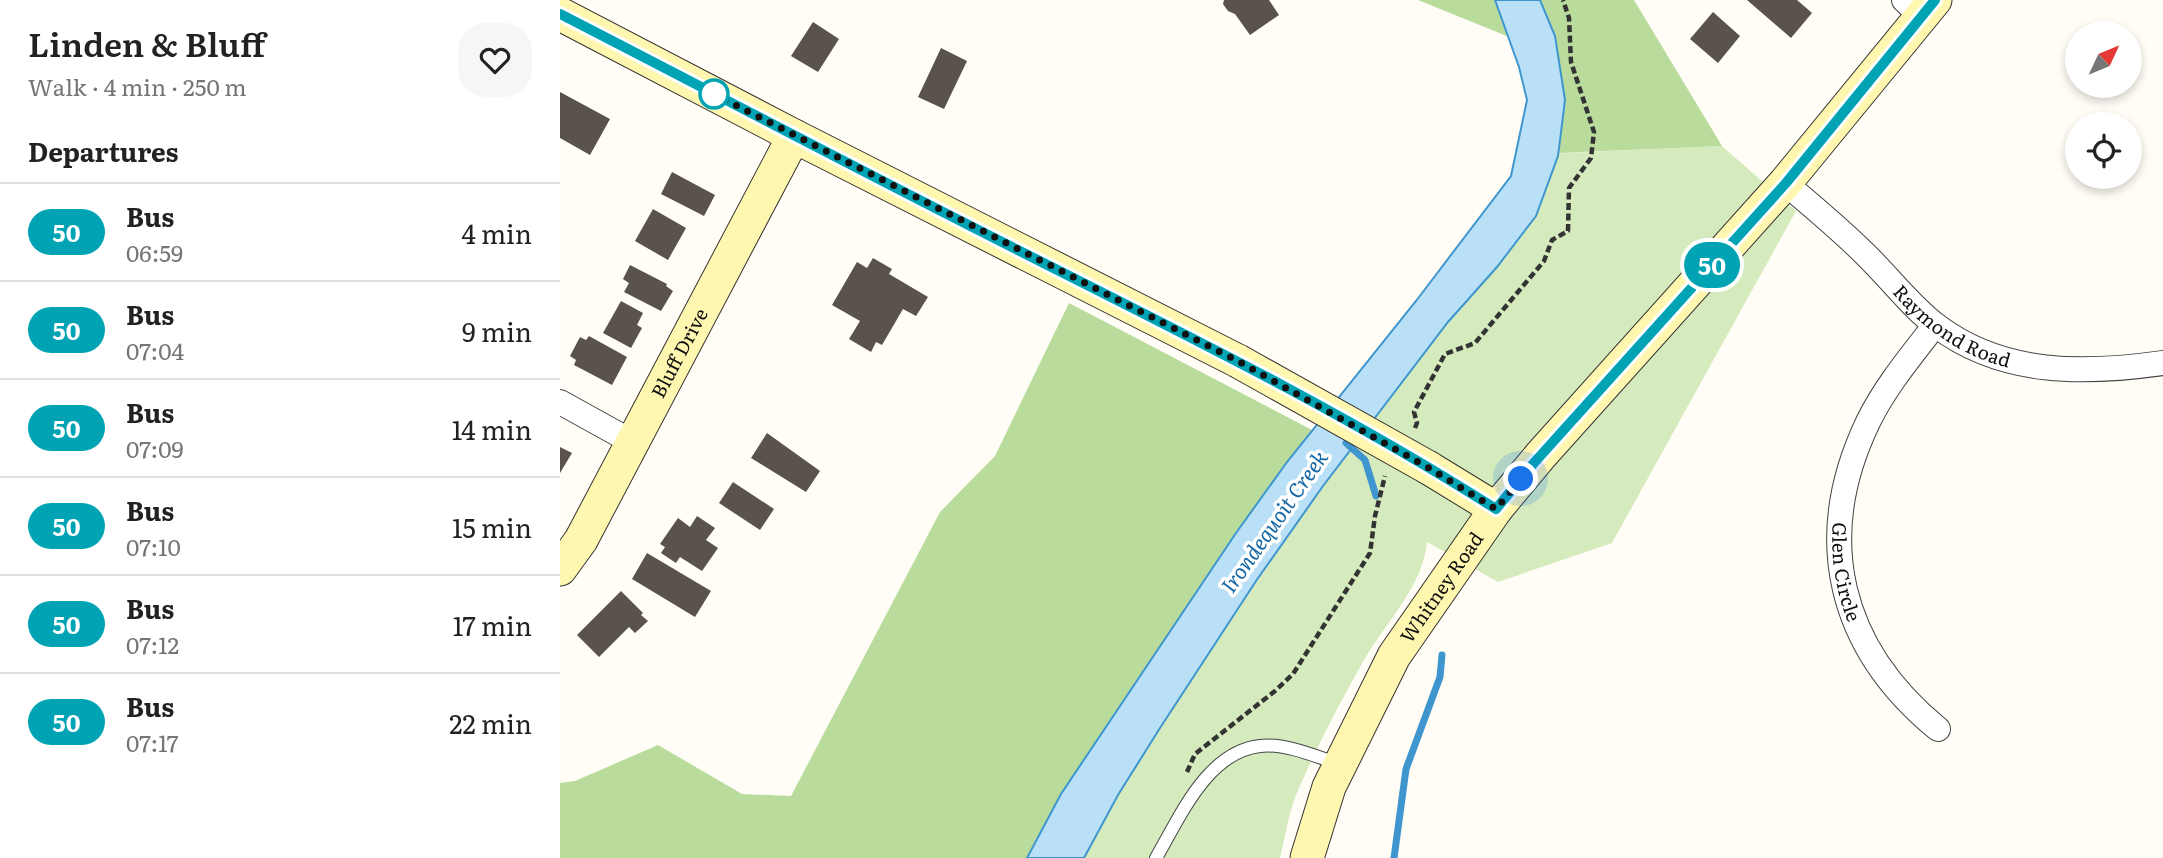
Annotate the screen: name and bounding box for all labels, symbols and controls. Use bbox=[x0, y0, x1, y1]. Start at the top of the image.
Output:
text: Linden & Bluff bbox=[28, 18, 265, 67]
north arrow bbox=[2065, 21, 2142, 98]
map controls bbox=[2065, 21, 2142, 189]
button: heart bbox=[458, 23, 532, 97]
text: Walk · 4 min · 250 m bbox=[28, 69, 247, 103]
unlabelled marker bbox=[699, 79, 729, 109]
button: locate bbox=[2065, 112, 2142, 189]
text: Departures bbox=[28, 131, 179, 170]
text: Bus bbox=[126, 196, 174, 235]
text: 4 min bbox=[461, 213, 532, 252]
text: 50 bbox=[53, 214, 80, 249]
text: 06:59 bbox=[126, 235, 183, 269]
line badge: 50 bbox=[1680, 242, 1744, 288]
text: 50 bbox=[1698, 247, 1726, 282]
street label: Raymond Road bbox=[1887, 278, 2015, 374]
text: Bus bbox=[126, 294, 174, 333]
street label: Bluff Drive bbox=[643, 303, 714, 403]
text: 9 min bbox=[462, 311, 532, 350]
text: 50 bbox=[53, 312, 80, 347]
text: 07:04 bbox=[126, 333, 184, 367]
text: Bus bbox=[126, 392, 174, 431]
text: 14 min bbox=[452, 409, 532, 448]
text: 50 bbox=[53, 410, 80, 445]
text: 07:09 bbox=[126, 431, 183, 465]
water label: Irondequoit Creek bbox=[1212, 443, 1334, 598]
your location bbox=[1503, 461, 1538, 496]
text: Bus bbox=[126, 490, 174, 529]
text: 15 min bbox=[452, 507, 532, 546]
text: 50 bbox=[53, 508, 80, 543]
street label: Glen Circle bbox=[1826, 522, 1869, 625]
street label: Whitney Road bbox=[1392, 525, 1489, 648]
text: 07:10 bbox=[126, 529, 181, 563]
text: Bus bbox=[126, 588, 174, 627]
text: 17 min bbox=[453, 605, 532, 644]
text: 50 bbox=[53, 606, 80, 641]
text: 07:12 bbox=[126, 627, 179, 661]
text: Bus bbox=[126, 686, 174, 725]
text: 22 min bbox=[449, 703, 532, 742]
text: 50 bbox=[53, 704, 80, 739]
text: 07:17 bbox=[126, 725, 179, 759]

